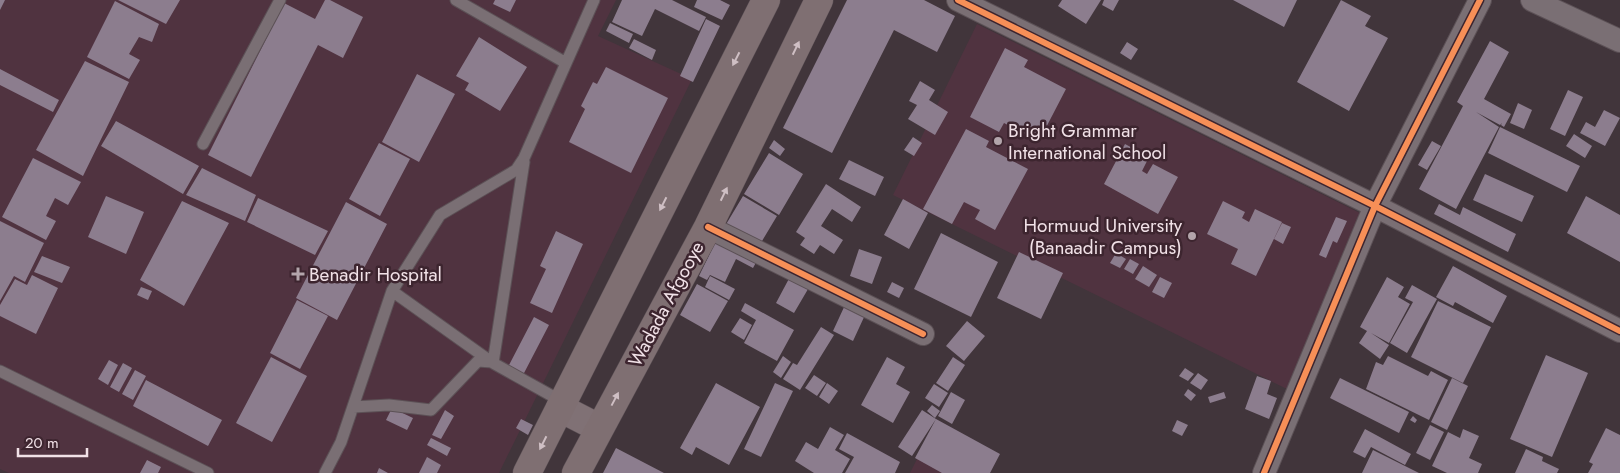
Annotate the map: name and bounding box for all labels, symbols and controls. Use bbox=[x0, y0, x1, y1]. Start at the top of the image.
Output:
one-way arrow bbox=[792, 41, 800, 55]
one-way arrow bbox=[732, 52, 740, 66]
place label: Bright Grammar International School bbox=[1008, 117, 1166, 166]
marker: Bright Grammar International School bbox=[992, 135, 1004, 147]
one-way arrow bbox=[720, 187, 728, 201]
one-way arrow bbox=[659, 197, 667, 211]
place label: Hormuud University (Banaadir Campus) bbox=[1024, 212, 1183, 261]
marker: Hormuud University (Banaadir Campus) bbox=[1186, 230, 1198, 242]
street label: Wadada Afgooye bbox=[621, 236, 711, 372]
place label: Benadir Hospital bbox=[309, 261, 442, 288]
marker: Benadir Hospital bbox=[291, 267, 305, 281]
one-way arrow bbox=[610, 392, 619, 406]
scale bar bbox=[18, 426, 86, 458]
text: 20 m bbox=[25, 432, 59, 454]
one-way arrow bbox=[538, 436, 546, 450]

